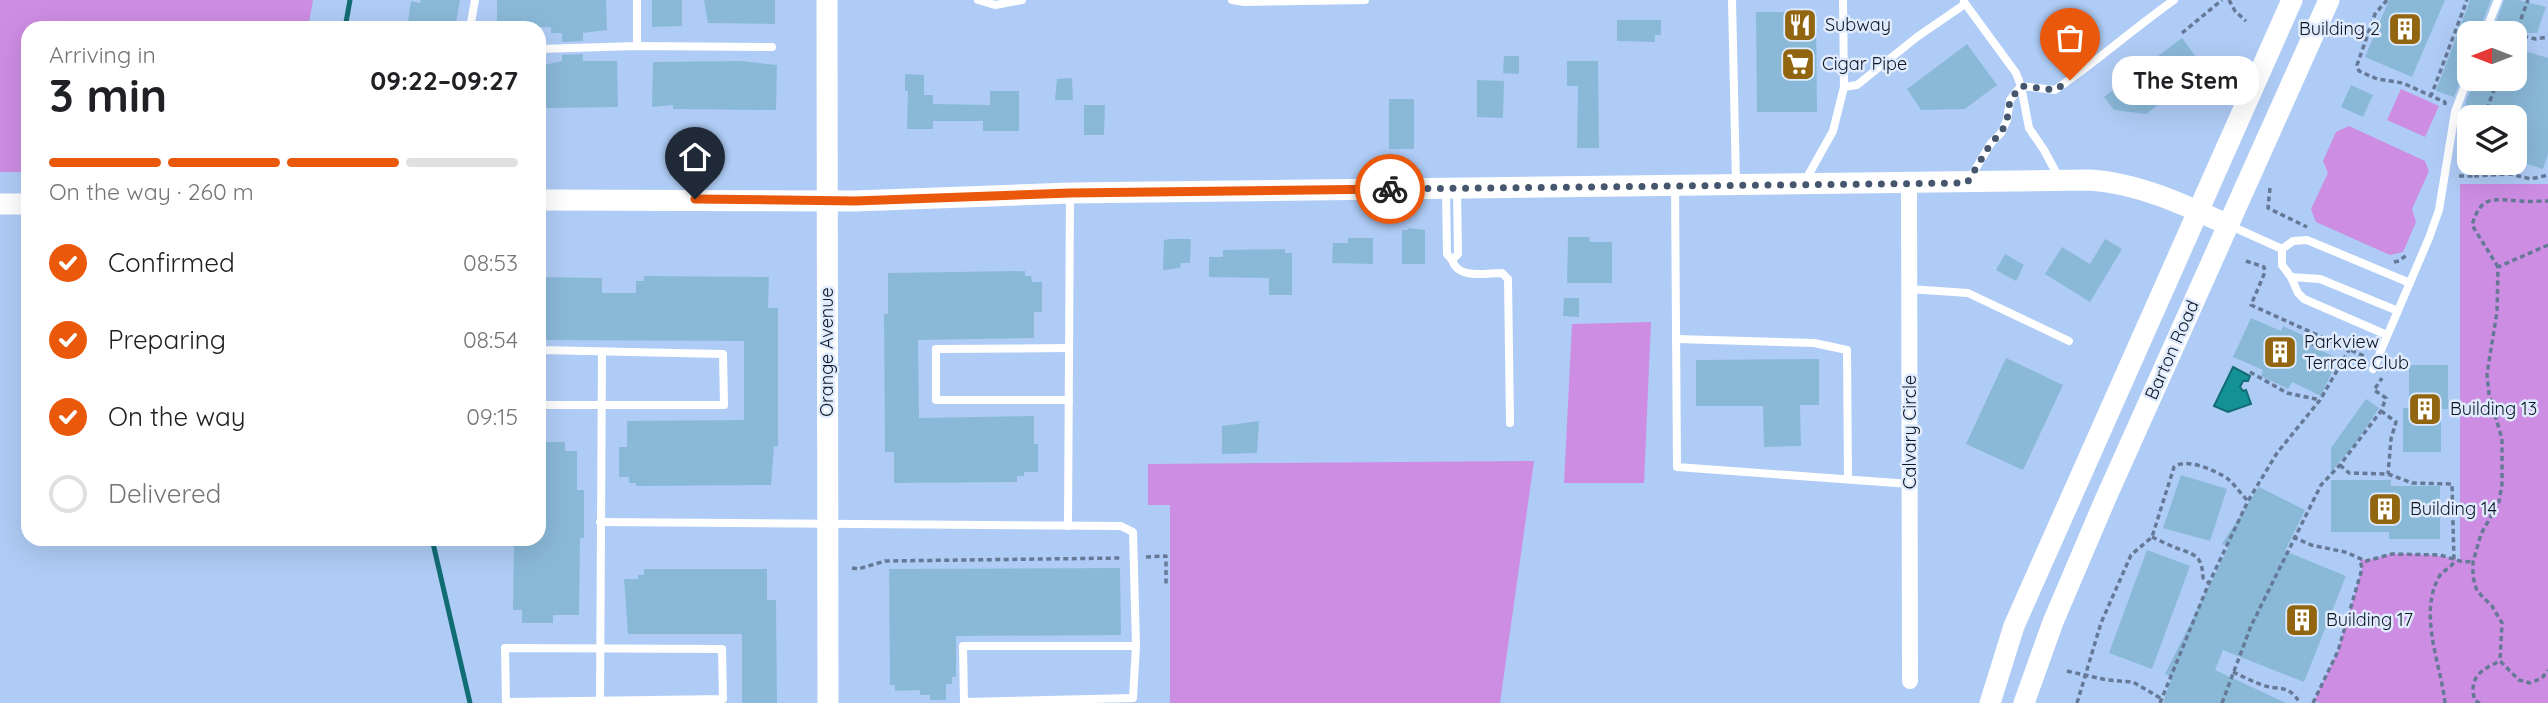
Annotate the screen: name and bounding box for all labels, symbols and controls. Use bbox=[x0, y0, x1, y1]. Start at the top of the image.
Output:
restaurant icon: Subway bbox=[1781, 6, 1819, 44]
pin bbox=[2040, 8, 2100, 80]
building icon: Building 2 bbox=[2386, 10, 2424, 48]
place label: Subway bbox=[1825, 13, 1891, 36]
place label: Building 2 bbox=[2299, 17, 2380, 40]
icon: bag bbox=[2051, 19, 2089, 57]
north arrow bbox=[2457, 21, 2527, 91]
map controls bbox=[2457, 21, 2527, 175]
text: Arriving in bbox=[49, 40, 156, 69]
supermarket icon: Cigar Pipe bbox=[1779, 45, 1817, 83]
place label: Cigar Pipe bbox=[1822, 52, 1907, 75]
callout: The Stem bbox=[2112, 56, 2259, 104]
text: 09:22–09:27 bbox=[370, 64, 518, 97]
text: 3 min bbox=[49, 66, 167, 124]
text: The Stem bbox=[2133, 66, 2238, 95]
button: layers bbox=[2457, 105, 2527, 175]
pin bbox=[665, 127, 725, 199]
icon: home bbox=[676, 138, 714, 176]
courier bbox=[1355, 154, 1425, 224]
icon: bike bbox=[1371, 170, 1409, 208]
text: On the way · 260 m bbox=[49, 177, 254, 206]
icon: check bbox=[49, 244, 87, 282]
text: Confirmed bbox=[108, 246, 235, 279]
text: 08:53 bbox=[463, 248, 518, 277]
street label: Orange Avenue bbox=[815, 287, 838, 417]
street label: Barton Road bbox=[2139, 297, 2204, 403]
icon: check bbox=[49, 321, 87, 359]
text: Preparing bbox=[108, 323, 226, 356]
text: 08:54 bbox=[463, 325, 518, 354]
place label: Parkview Terrace Club bbox=[2304, 330, 2409, 374]
building icon: Parkview Terrace Club bbox=[2261, 333, 2299, 371]
street label: Calvary Circle bbox=[1898, 375, 1921, 489]
building icon: Building 13 bbox=[2406, 390, 2444, 428]
place label: Building 13 bbox=[2450, 397, 2537, 420]
icon: check bbox=[49, 398, 87, 436]
text: On the way bbox=[108, 400, 246, 433]
text: 09:15 bbox=[466, 402, 518, 431]
text: Delivered bbox=[108, 477, 221, 510]
building icon: Building 14 bbox=[2366, 490, 2404, 528]
place label: Building 14 bbox=[2410, 497, 2497, 520]
building icon: Building 17 bbox=[2283, 601, 2321, 639]
place label: Building 17 bbox=[2326, 608, 2413, 631]

